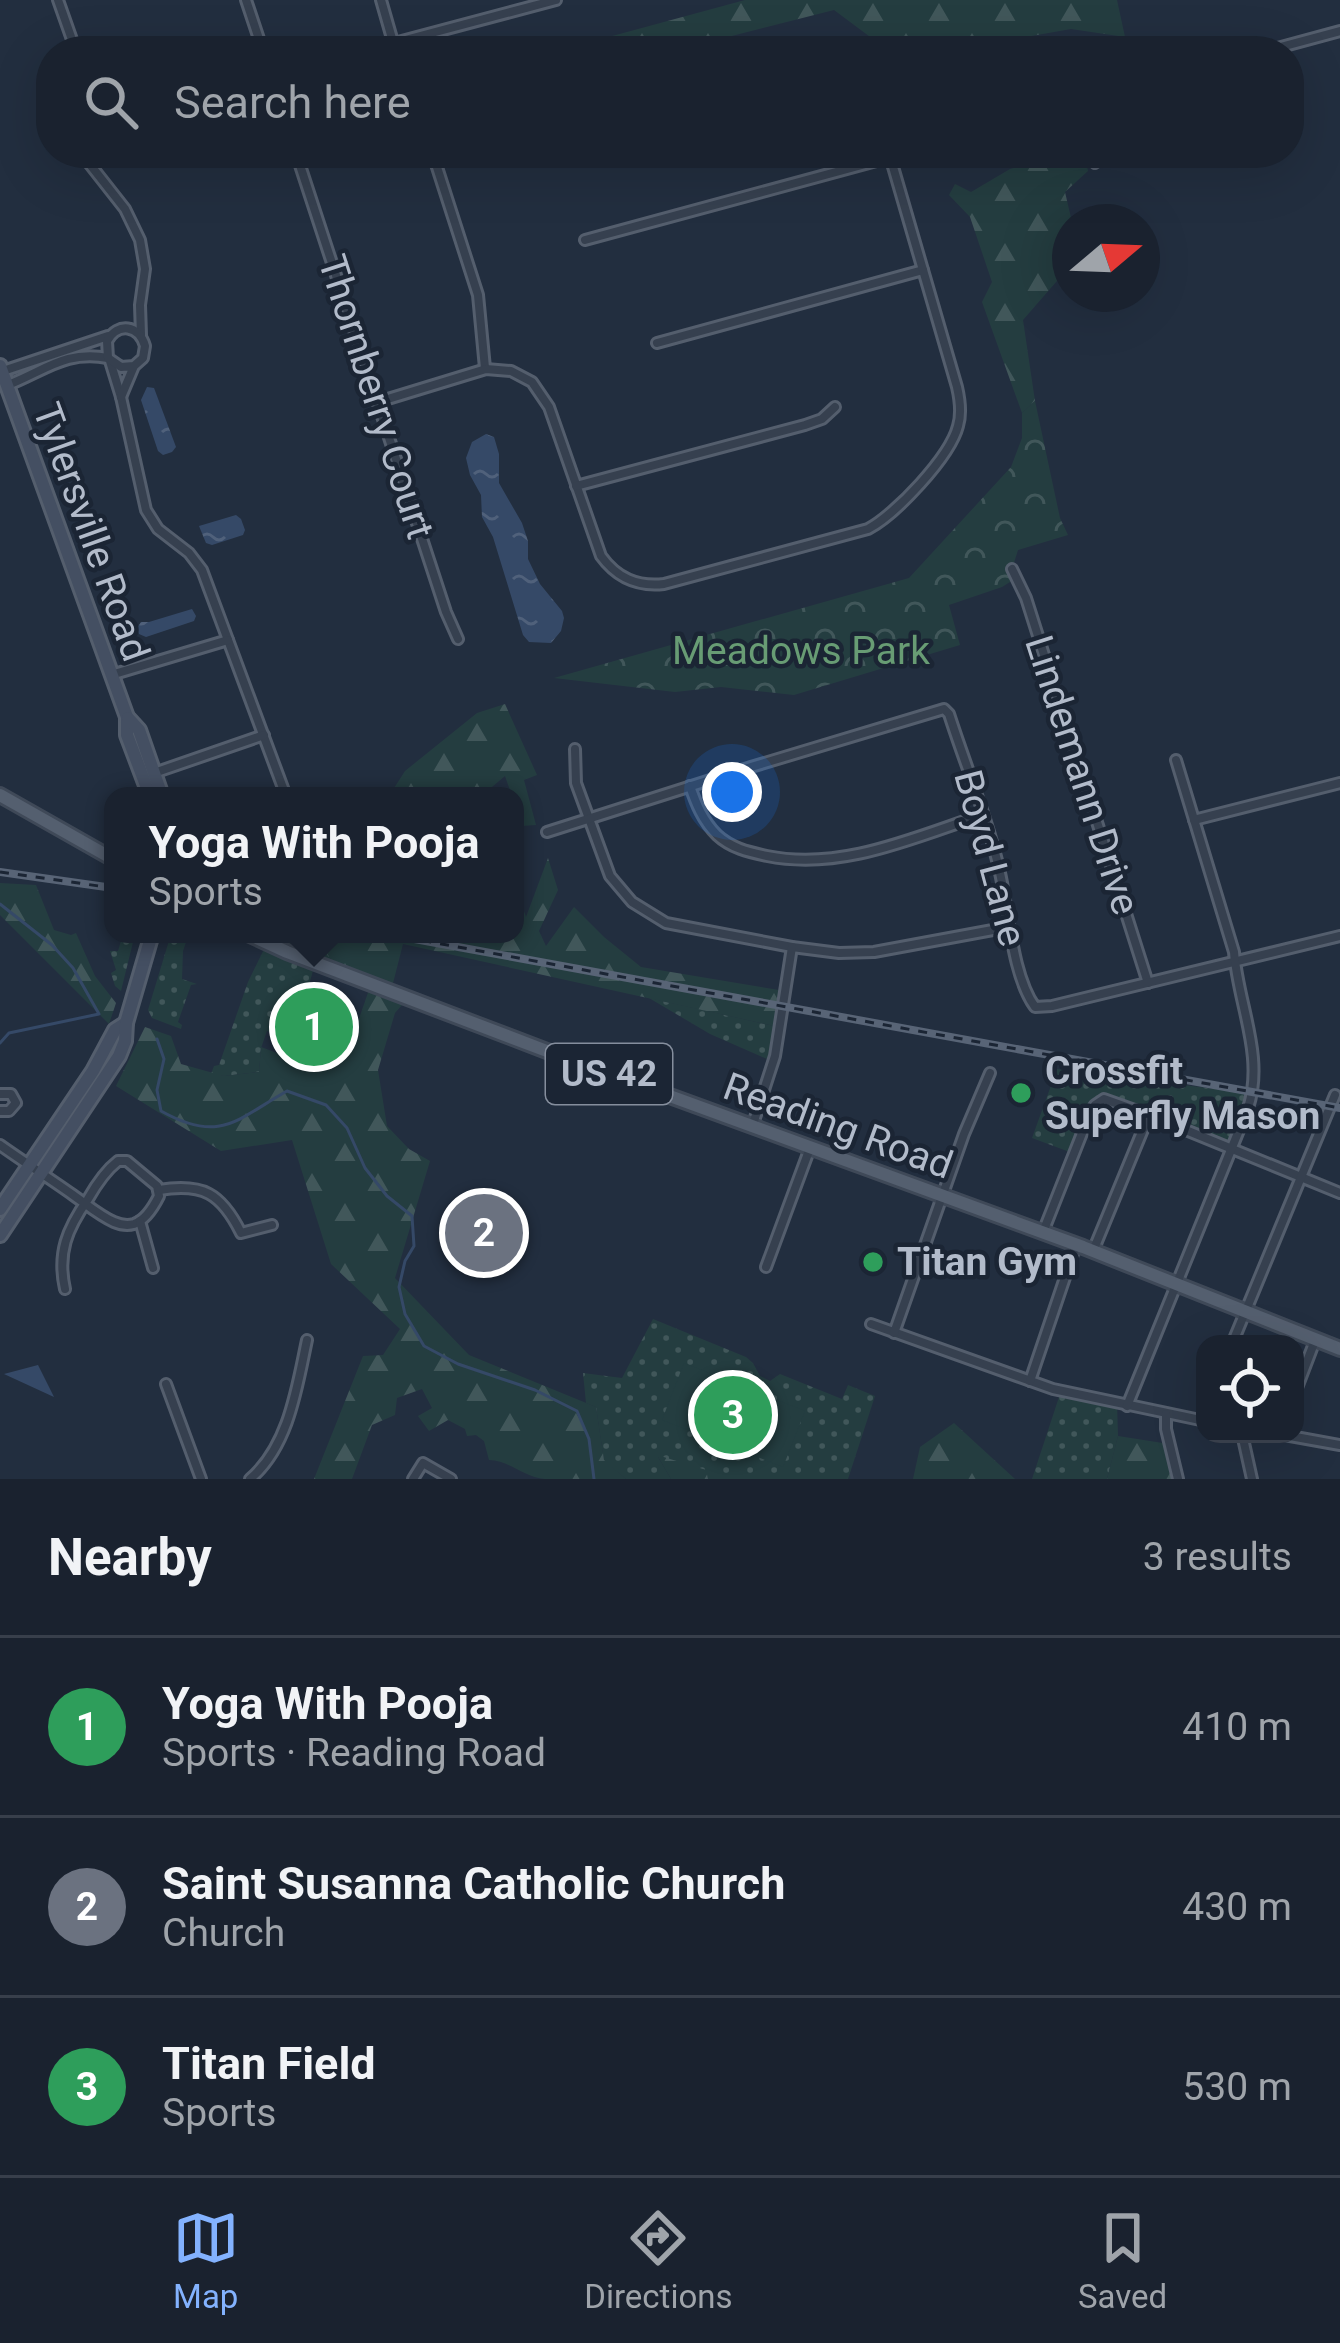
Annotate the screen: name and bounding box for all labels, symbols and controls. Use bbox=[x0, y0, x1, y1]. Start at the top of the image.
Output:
search box bbox=[36, 36, 1304, 168]
icon: search bbox=[78, 69, 144, 135]
text: Search here bbox=[174, 76, 411, 129]
north arrow bbox=[1052, 204, 1160, 312]
street label: Thornberry Court bbox=[309, 249, 443, 545]
street label: Tylersville Road bbox=[23, 397, 159, 667]
park label: Meadows Park bbox=[672, 628, 930, 674]
street label: Lindemann Drive bbox=[1015, 630, 1149, 920]
your location bbox=[702, 762, 762, 822]
street label: Boyd Lane bbox=[944, 765, 1036, 951]
popup bbox=[104, 787, 524, 943]
text: Yoga With Pooja bbox=[148, 816, 480, 869]
text: Sports bbox=[148, 869, 263, 915]
pin: 1 bbox=[275, 982, 353, 1072]
road number: US 42 bbox=[546, 1044, 672, 1104]
place label: Crossfit Superfly Mason bbox=[1045, 1048, 1320, 1139]
street label: Reading Road bbox=[717, 1063, 959, 1189]
marker: Crossfit Superfly Mason bbox=[1008, 1080, 1034, 1106]
pin: 2 bbox=[445, 1188, 523, 1278]
place label: Titan Gym bbox=[897, 1239, 1077, 1285]
marker: Titan Gym bbox=[860, 1249, 886, 1275]
map controls bbox=[1196, 1335, 1304, 1443]
button: locate bbox=[1196, 1335, 1304, 1443]
pin: 3 bbox=[694, 1370, 772, 1460]
text: Nearby bbox=[48, 1528, 212, 1587]
text: 3 results bbox=[1143, 1534, 1292, 1580]
text: Yoga With Pooja bbox=[162, 1677, 493, 1730]
text: 1 bbox=[76, 1704, 98, 1750]
text: 410 m bbox=[1182, 1704, 1292, 1750]
text: Sports · Reading Road bbox=[162, 1730, 546, 1776]
text: Saint Susanna Catholic Church bbox=[162, 1857, 786, 1910]
text: 2 bbox=[76, 1884, 98, 1930]
text: 430 m bbox=[1182, 1884, 1292, 1930]
text: Church bbox=[162, 1910, 285, 1956]
text: Titan Field bbox=[162, 2037, 376, 2090]
text: 3 bbox=[76, 2064, 98, 2110]
text: 530 m bbox=[1182, 2064, 1292, 2110]
text: Sports bbox=[162, 2090, 276, 2136]
tab: Map bbox=[173, 2205, 239, 2316]
tab: Directions bbox=[584, 2205, 733, 2316]
tab: Saved bbox=[1078, 2205, 1167, 2316]

